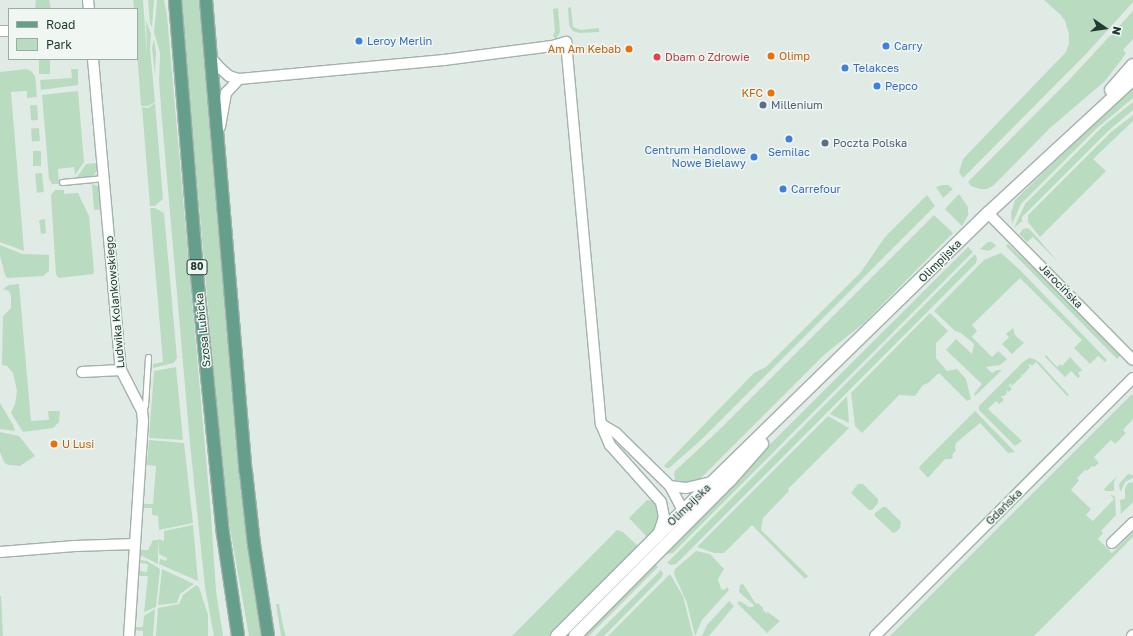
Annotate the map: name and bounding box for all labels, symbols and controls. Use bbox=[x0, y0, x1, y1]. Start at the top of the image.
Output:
legend bbox=[8, 8, 138, 60]
north arrow bbox=[1085, 8, 1125, 48]
text: Road bbox=[46, 17, 75, 32]
text: N bbox=[1110, 25, 1124, 36]
place label: Leroy Merlin bbox=[367, 34, 432, 48]
marker: Leroy Merlin bbox=[354, 36, 364, 46]
text: Park bbox=[46, 37, 72, 52]
place label: Carry bbox=[894, 39, 923, 53]
marker: Carry bbox=[881, 41, 891, 51]
place label: Am Am Kebab bbox=[548, 42, 621, 56]
marker: Am Am Kebab bbox=[624, 44, 634, 54]
place label: Olimp bbox=[779, 49, 810, 63]
place label: Dbam o Zdrowie bbox=[665, 50, 750, 64]
marker: Olimp bbox=[766, 51, 776, 61]
marker: Dbam o Zdrowie bbox=[652, 52, 662, 62]
place label: Telakces bbox=[853, 61, 899, 75]
marker: Telakces bbox=[840, 63, 850, 73]
place label: Pepco bbox=[885, 79, 918, 93]
marker: Pepco bbox=[872, 81, 882, 91]
place label: KFC bbox=[741, 86, 763, 100]
marker: KFC bbox=[766, 88, 776, 98]
place label: Millenium bbox=[771, 98, 823, 112]
marker: Millenium bbox=[758, 100, 768, 110]
marker: Semilac bbox=[784, 134, 794, 144]
place label: Poczta Polska bbox=[833, 136, 907, 150]
marker: Poczta Polska bbox=[820, 138, 830, 148]
place label: Centrum Handlowe Nowe Bielawy bbox=[644, 144, 746, 170]
place label: Semilac bbox=[768, 145, 810, 159]
marker: Centrum Handlowe Nowe Bielawy bbox=[749, 152, 759, 162]
place label: Carrefour bbox=[791, 182, 841, 196]
marker: Carrefour bbox=[778, 184, 788, 194]
street label: Ludwika Kolankowskiego bbox=[103, 235, 127, 369]
street label: Olimpijska bbox=[916, 237, 964, 285]
road number: 80 bbox=[186, 259, 208, 275]
street label: Jarocińska bbox=[1036, 261, 1086, 311]
street label: Szosa Lubicka bbox=[193, 292, 213, 368]
place label: U Lusi bbox=[62, 437, 94, 451]
marker: U Lusi bbox=[49, 439, 59, 449]
street label: Olimpijska bbox=[665, 481, 713, 529]
street label: Gdańska bbox=[983, 486, 1025, 528]

